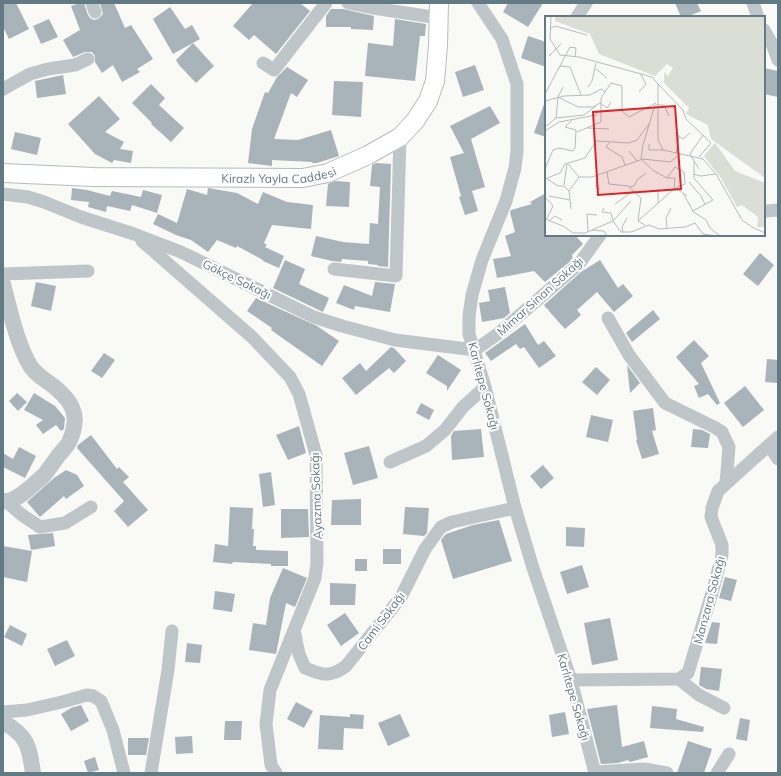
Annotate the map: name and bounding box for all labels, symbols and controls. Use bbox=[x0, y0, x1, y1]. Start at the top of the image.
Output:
inset map bbox=[545, 16, 765, 236]
street label: Kirazlı Yayla Caddesi bbox=[221, 163, 338, 186]
street label: Mimar Sinan Sokağı bbox=[494, 253, 586, 339]
street label: Gökçe Sokağı bbox=[200, 256, 274, 302]
street label: Karlıtepe Sokağı bbox=[465, 341, 503, 431]
street label: Ayazma Sokağı bbox=[307, 452, 325, 540]
street label: Manzara Sokağı bbox=[690, 554, 728, 646]
street label: Cami Sokağı bbox=[354, 589, 408, 653]
street label: Karlıtepe Sokağı bbox=[554, 652, 594, 742]

